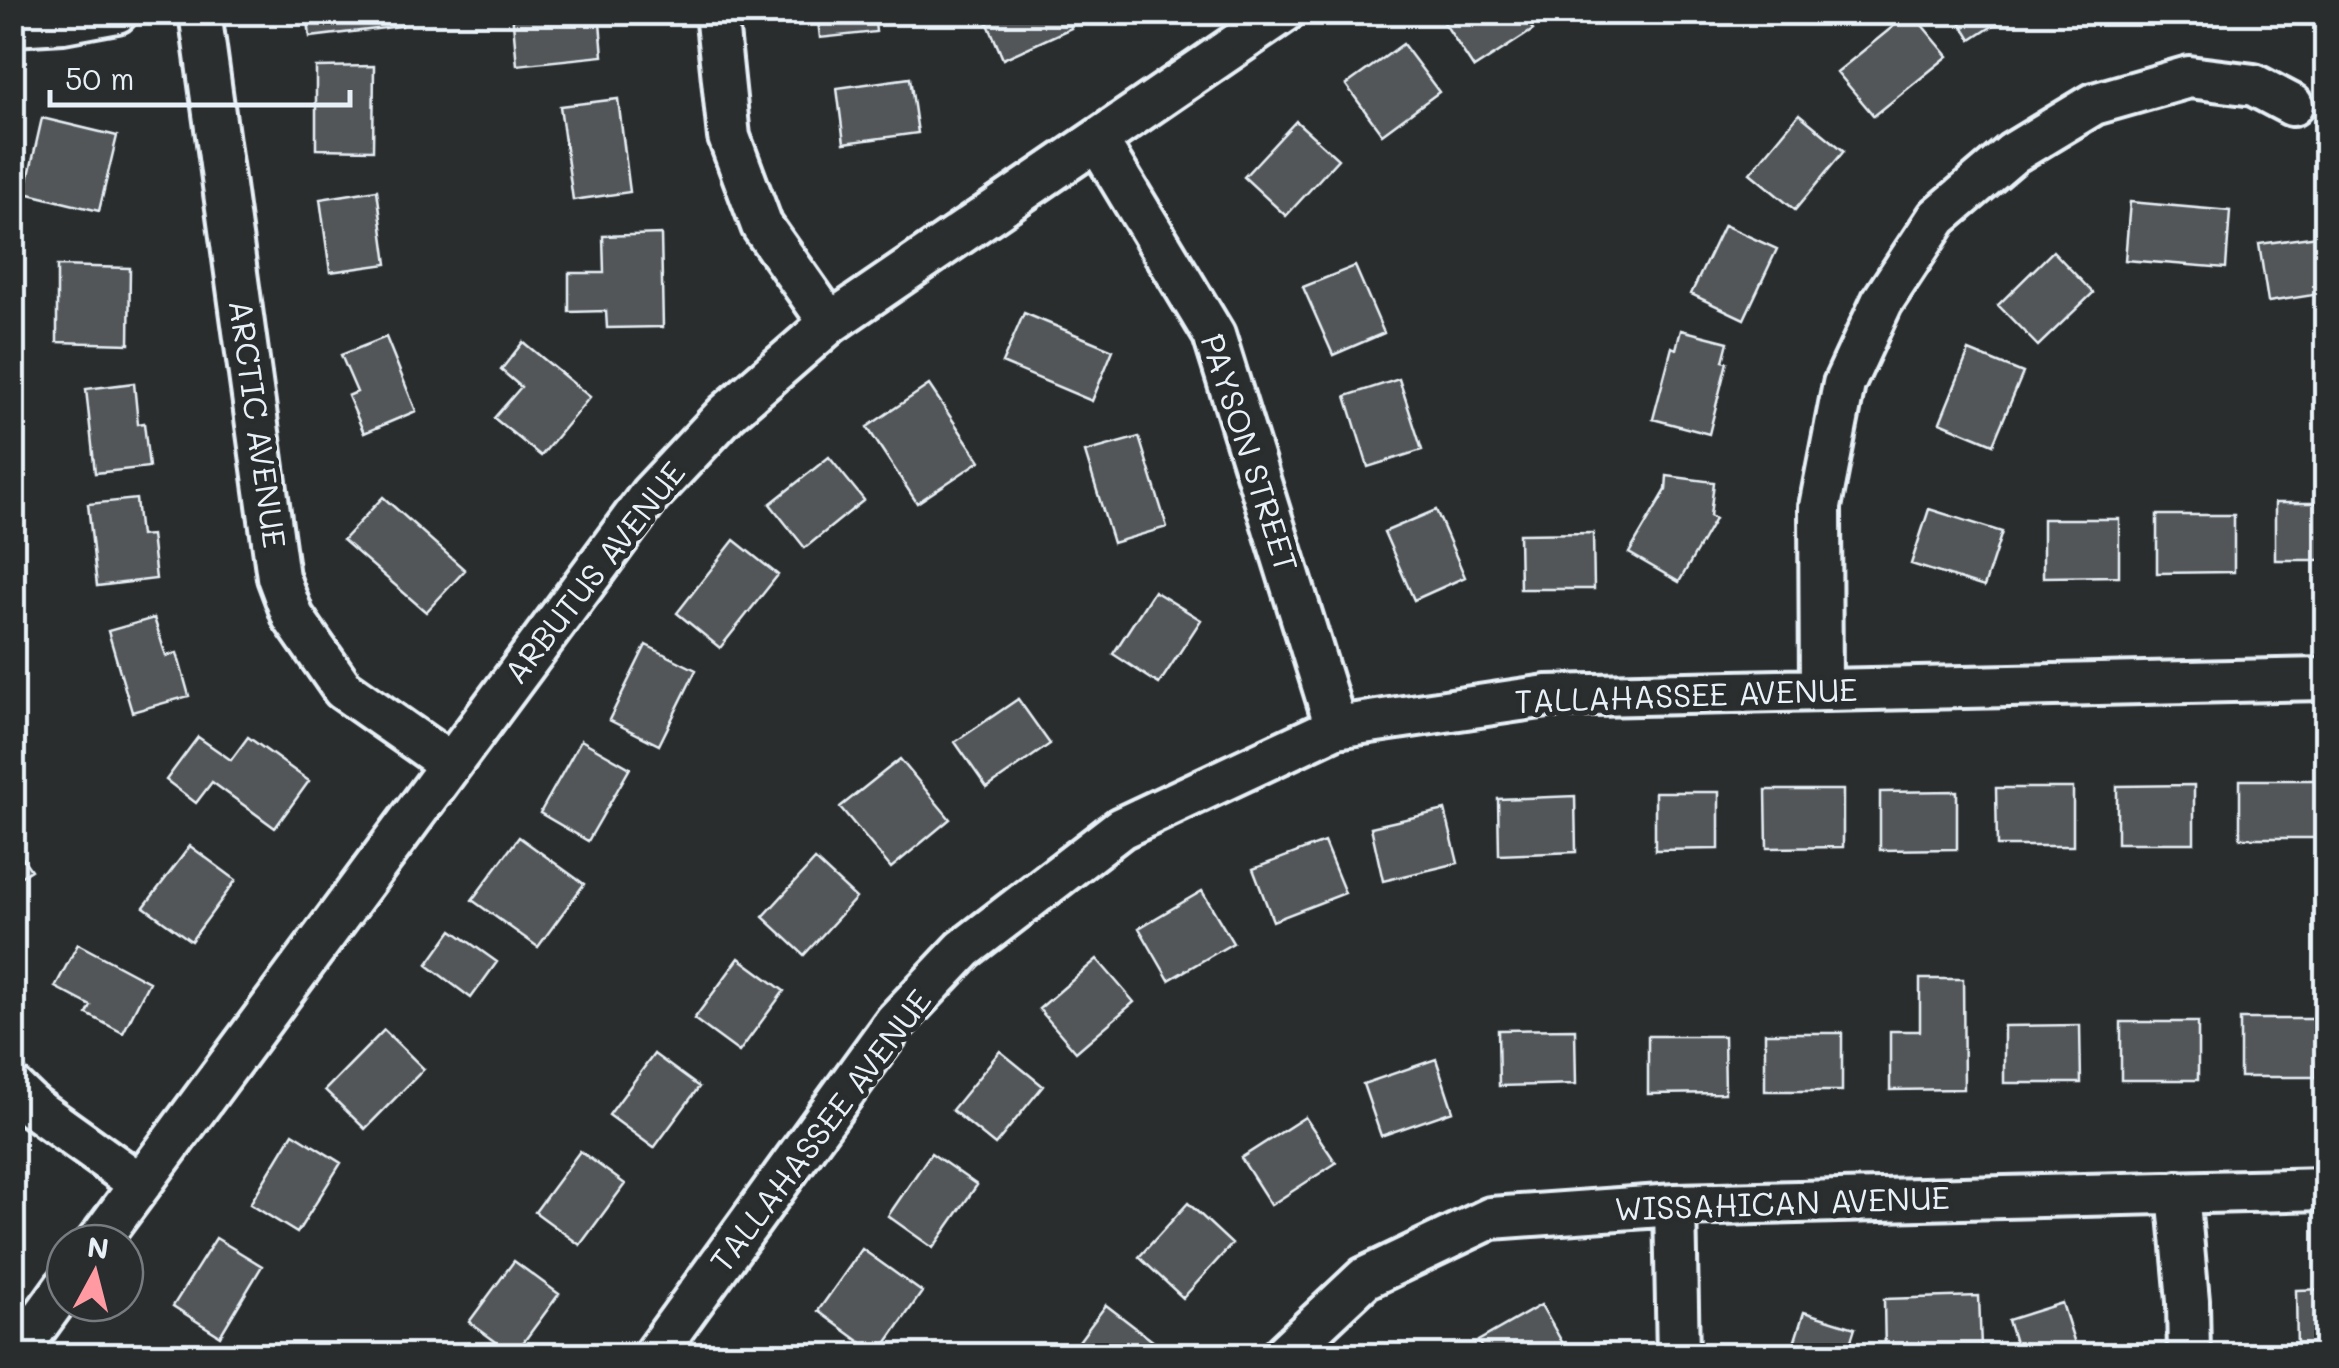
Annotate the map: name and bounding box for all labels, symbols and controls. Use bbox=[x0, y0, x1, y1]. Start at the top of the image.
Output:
scale bar bbox=[50, 45, 350, 107]
text: 50 m bbox=[65, 58, 135, 98]
street label: ARCTIC AVENUE bbox=[221, 297, 297, 550]
street label: PAYSON STREET bbox=[1193, 328, 1309, 577]
street label: ARBUTUS AVENUE bbox=[493, 452, 693, 691]
street label: TALLAHASSEE AVENUE bbox=[1514, 667, 1858, 721]
street label: TALLAHASSEE AVENUE bbox=[699, 980, 939, 1279]
street label: WISSAHICAN AVENUE bbox=[1614, 1175, 1950, 1229]
north arrow bbox=[45, 1223, 145, 1323]
text: N bbox=[85, 1228, 111, 1266]

